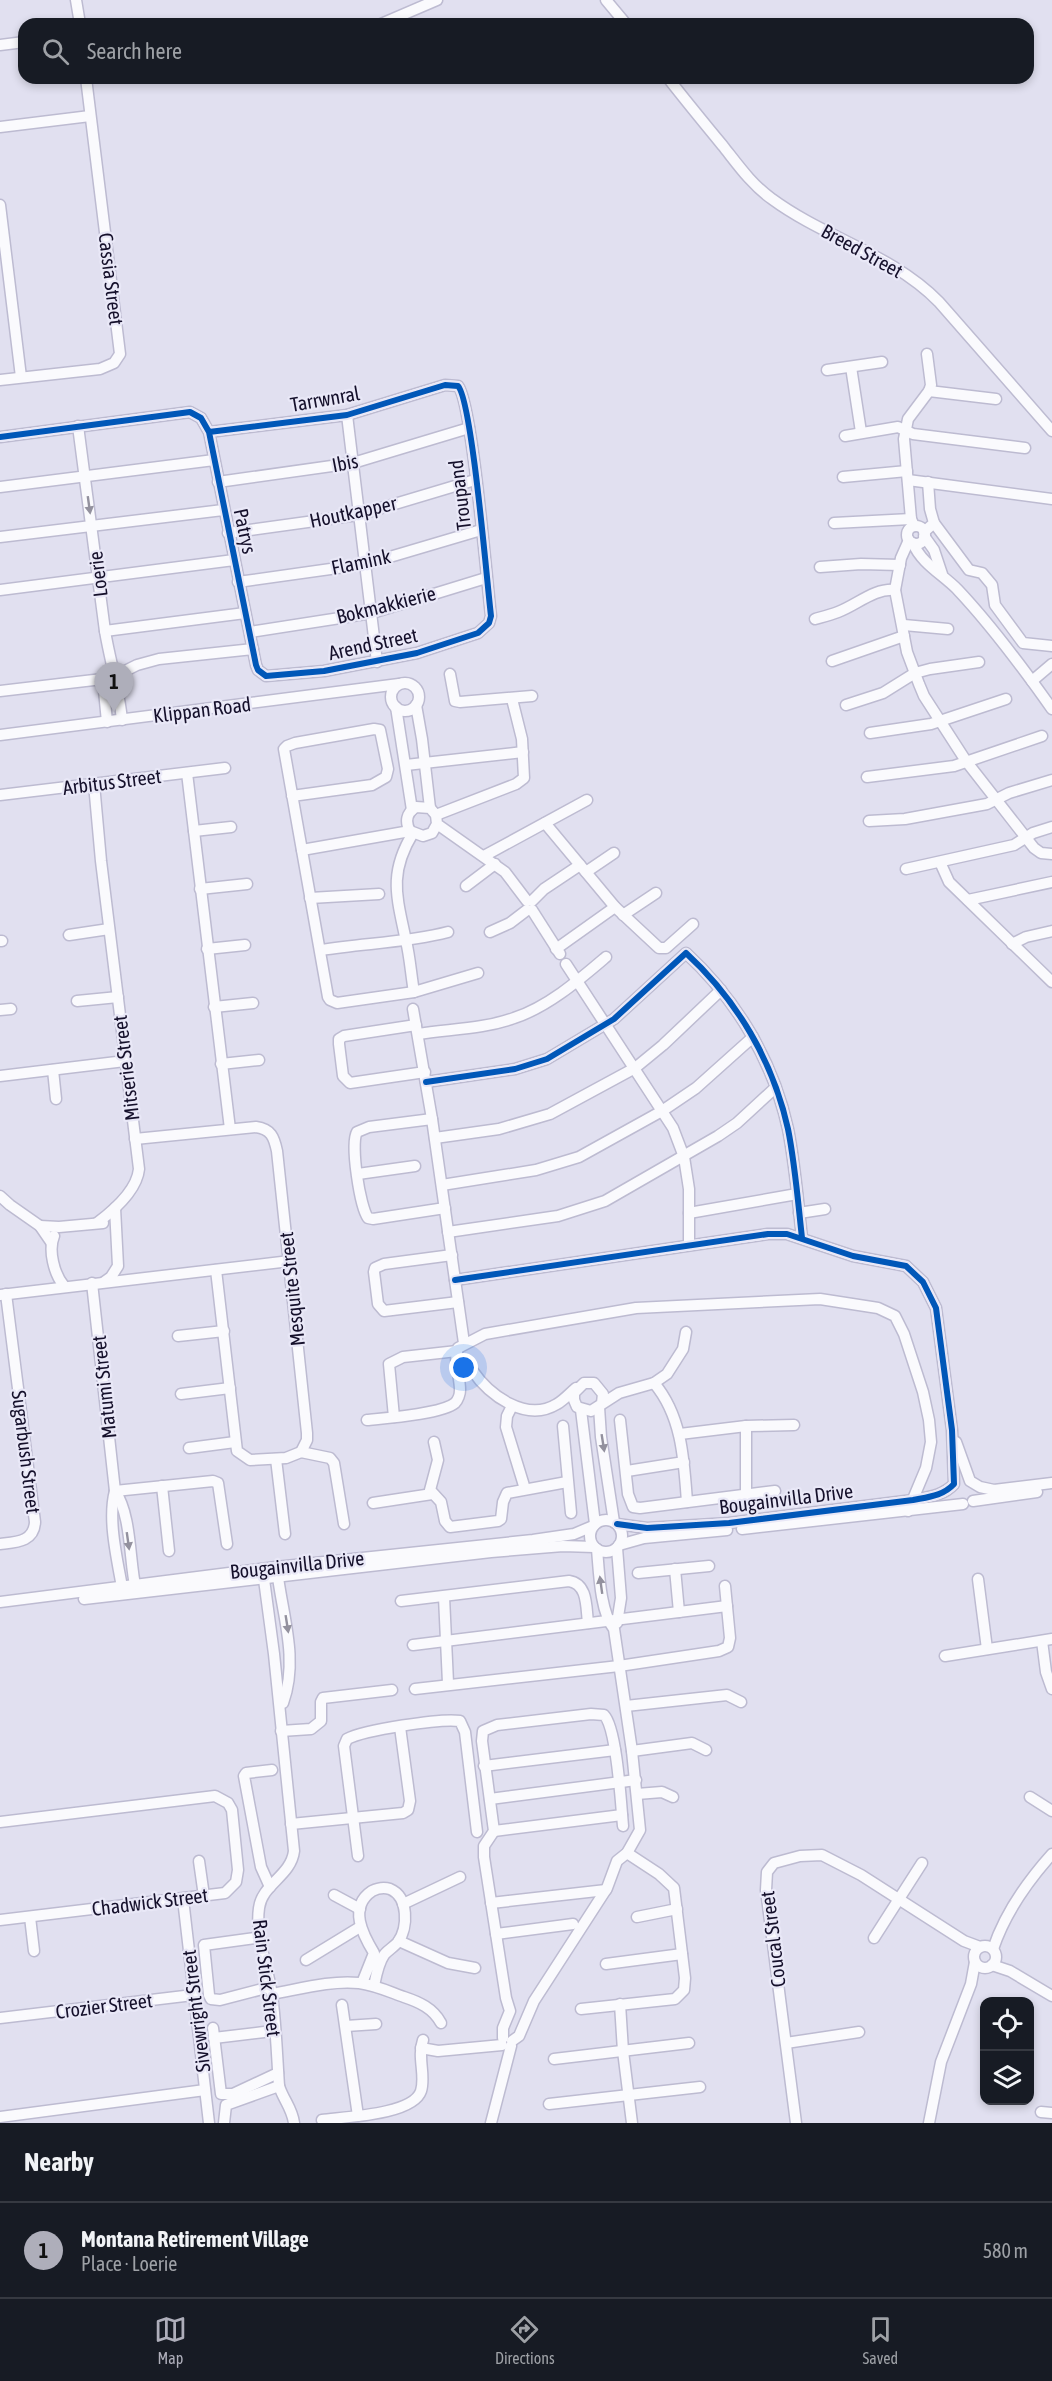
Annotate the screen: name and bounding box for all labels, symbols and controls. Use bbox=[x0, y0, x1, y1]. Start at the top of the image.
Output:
search box bbox=[18, 18, 1034, 84]
icon: search bbox=[39, 35, 72, 68]
text: Search here bbox=[87, 38, 182, 64]
street label: Breed Street bbox=[818, 219, 907, 282]
street label: Cassia Street bbox=[94, 231, 129, 327]
street label: Tarrwnral bbox=[288, 381, 362, 416]
street label: Ibis bbox=[330, 449, 360, 476]
street label: Troupand bbox=[444, 459, 475, 531]
street label: Houtkapper bbox=[307, 491, 400, 532]
one-way arrow bbox=[85, 495, 94, 514]
street label: Patrys bbox=[229, 506, 261, 556]
street label: Flamink bbox=[329, 544, 393, 579]
street label: Loerie bbox=[83, 550, 112, 598]
street label: Bokmakkierie bbox=[334, 581, 438, 628]
street label: Arend Street bbox=[326, 623, 420, 664]
pin: 1 bbox=[94, 662, 134, 712]
street label: Klippan Road bbox=[152, 692, 252, 727]
street label: Arbitus Street bbox=[61, 764, 163, 799]
street label: Mitserie Street bbox=[108, 1014, 143, 1122]
street label: Mesquite Street bbox=[274, 1231, 309, 1347]
street label: Matumi Street bbox=[87, 1334, 120, 1440]
your location bbox=[449, 1353, 478, 1382]
street label: Sugarbush Street bbox=[8, 1389, 45, 1515]
one-way arrow bbox=[598, 1434, 607, 1453]
street label: Bougainvilla Drive bbox=[718, 1479, 854, 1518]
one-way arrow bbox=[123, 1531, 133, 1550]
street label: Bougainvilla Drive bbox=[229, 1546, 365, 1583]
one-way arrow bbox=[596, 1576, 605, 1595]
one-way arrow bbox=[283, 1615, 292, 1634]
street label: Chadwick Street bbox=[91, 1883, 210, 1920]
street label: Coucal Street bbox=[755, 1889, 790, 1988]
street label: Rain Stick Street bbox=[249, 1918, 286, 2038]
street label: Sivewright Street bbox=[177, 1948, 214, 2074]
street label: Crozier Street bbox=[54, 1988, 154, 2023]
map controls bbox=[980, 1997, 1034, 2105]
button: locate bbox=[980, 1997, 1034, 2051]
button: layers bbox=[980, 2051, 1034, 2105]
text: Nearby bbox=[24, 2147, 94, 2177]
text: Montana Retirement Village bbox=[81, 2226, 309, 2252]
text: 1 bbox=[39, 2239, 48, 2262]
text: 580 m bbox=[983, 2239, 1028, 2262]
text: Place · Loerie bbox=[81, 2252, 177, 2275]
tab: Map bbox=[154, 2313, 187, 2367]
tab: Directions bbox=[495, 2313, 555, 2367]
tab: Saved bbox=[863, 2313, 898, 2367]

